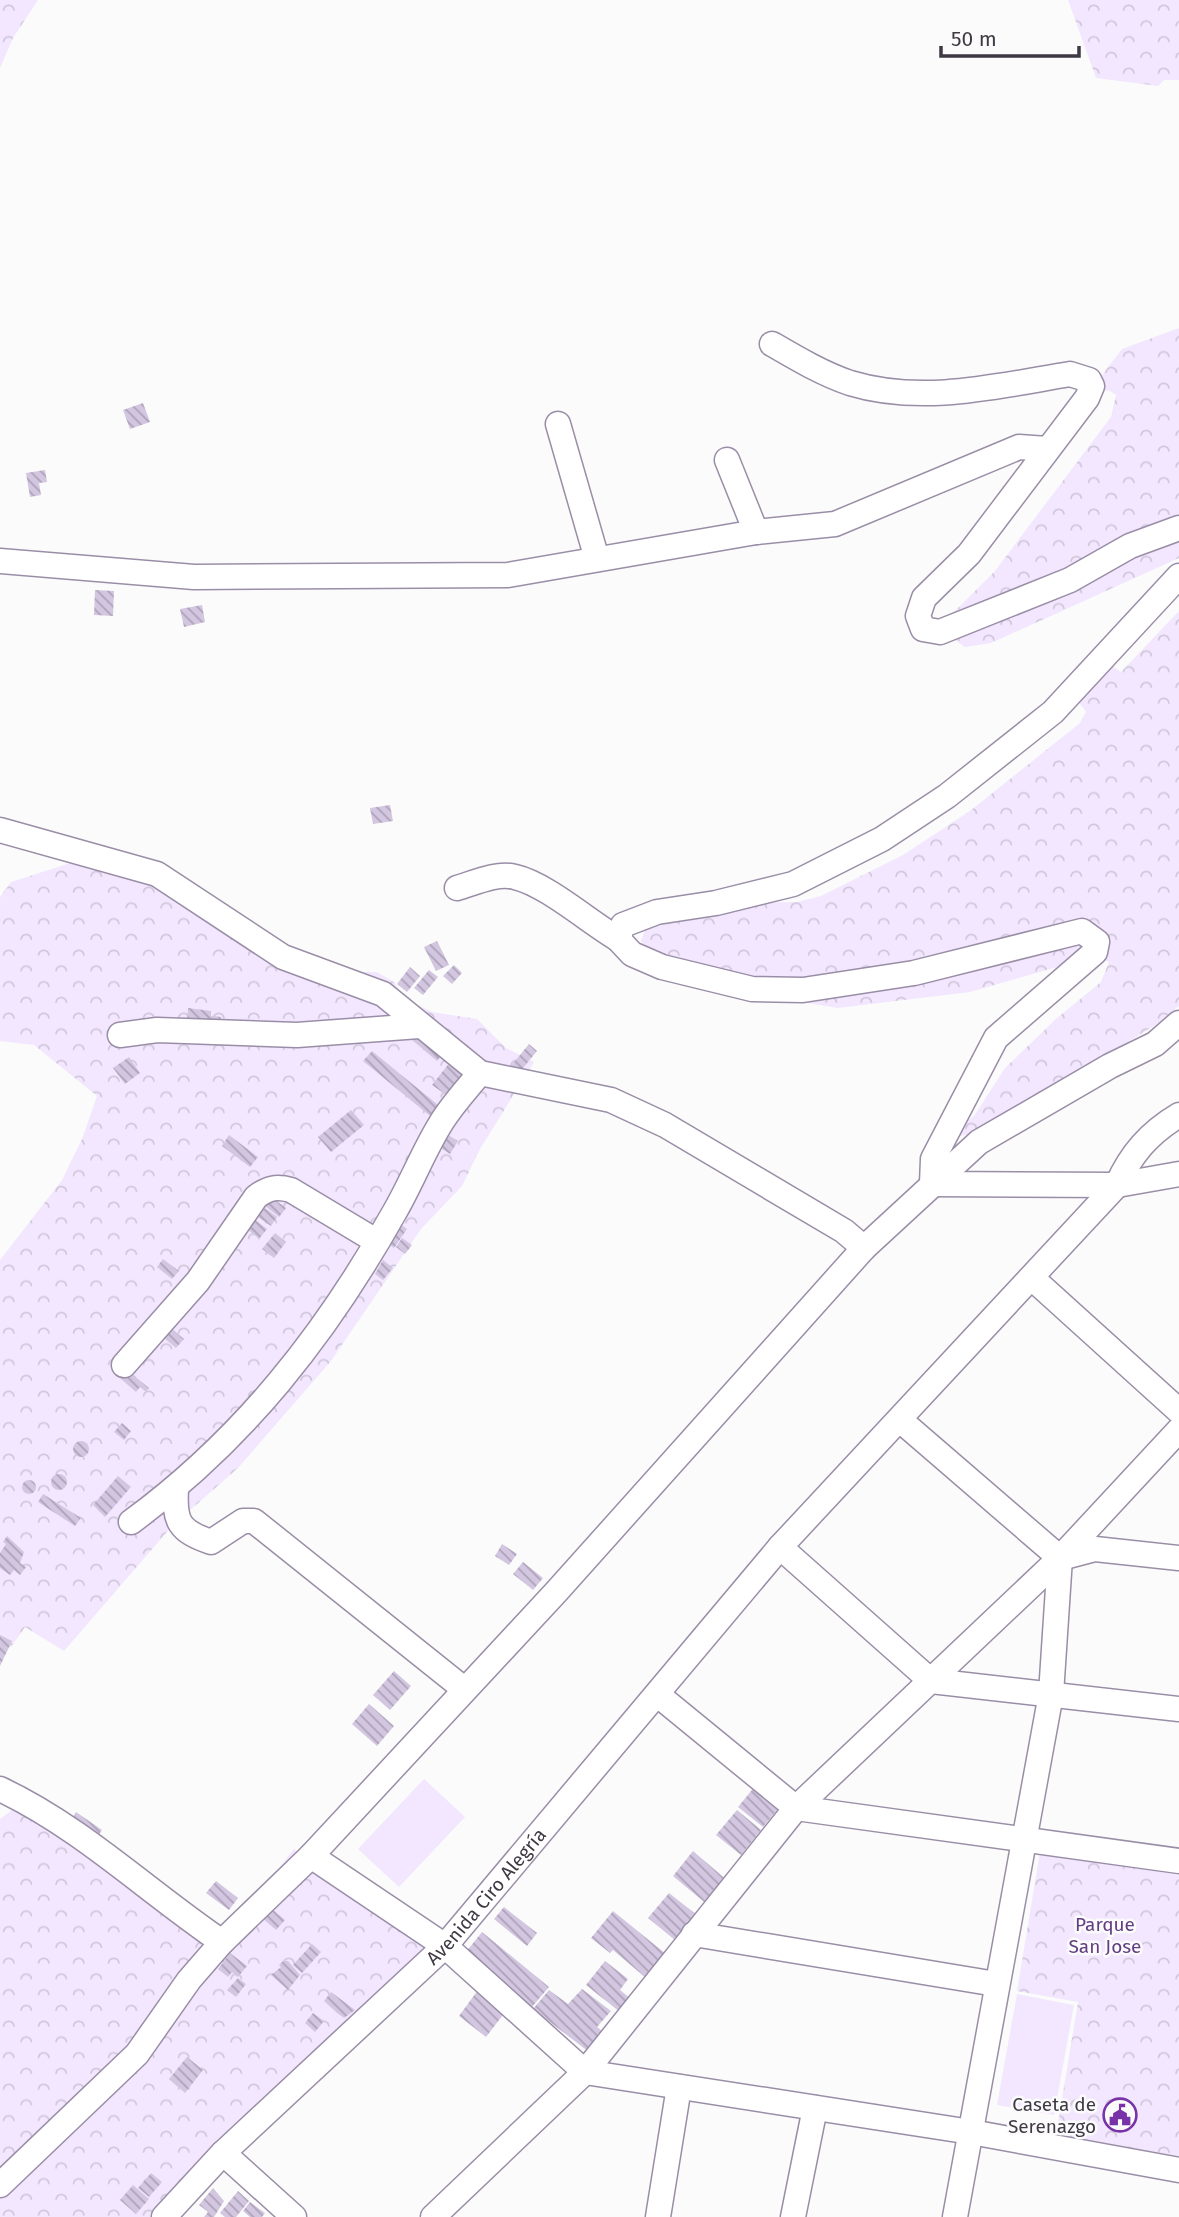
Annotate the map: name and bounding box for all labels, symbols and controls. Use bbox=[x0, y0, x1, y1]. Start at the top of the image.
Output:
scale bar bbox=[941, 14, 1079, 58]
text: 50 m bbox=[951, 26, 997, 52]
street label: Avenida Ciro Alegría bbox=[421, 1823, 551, 1969]
park label: Parque San Jose bbox=[1069, 1913, 1141, 1958]
place label: Caseta de Serenazgo bbox=[1008, 2093, 1096, 2138]
public building icon: Caseta de Serenazgo bbox=[1101, 2096, 1139, 2134]

